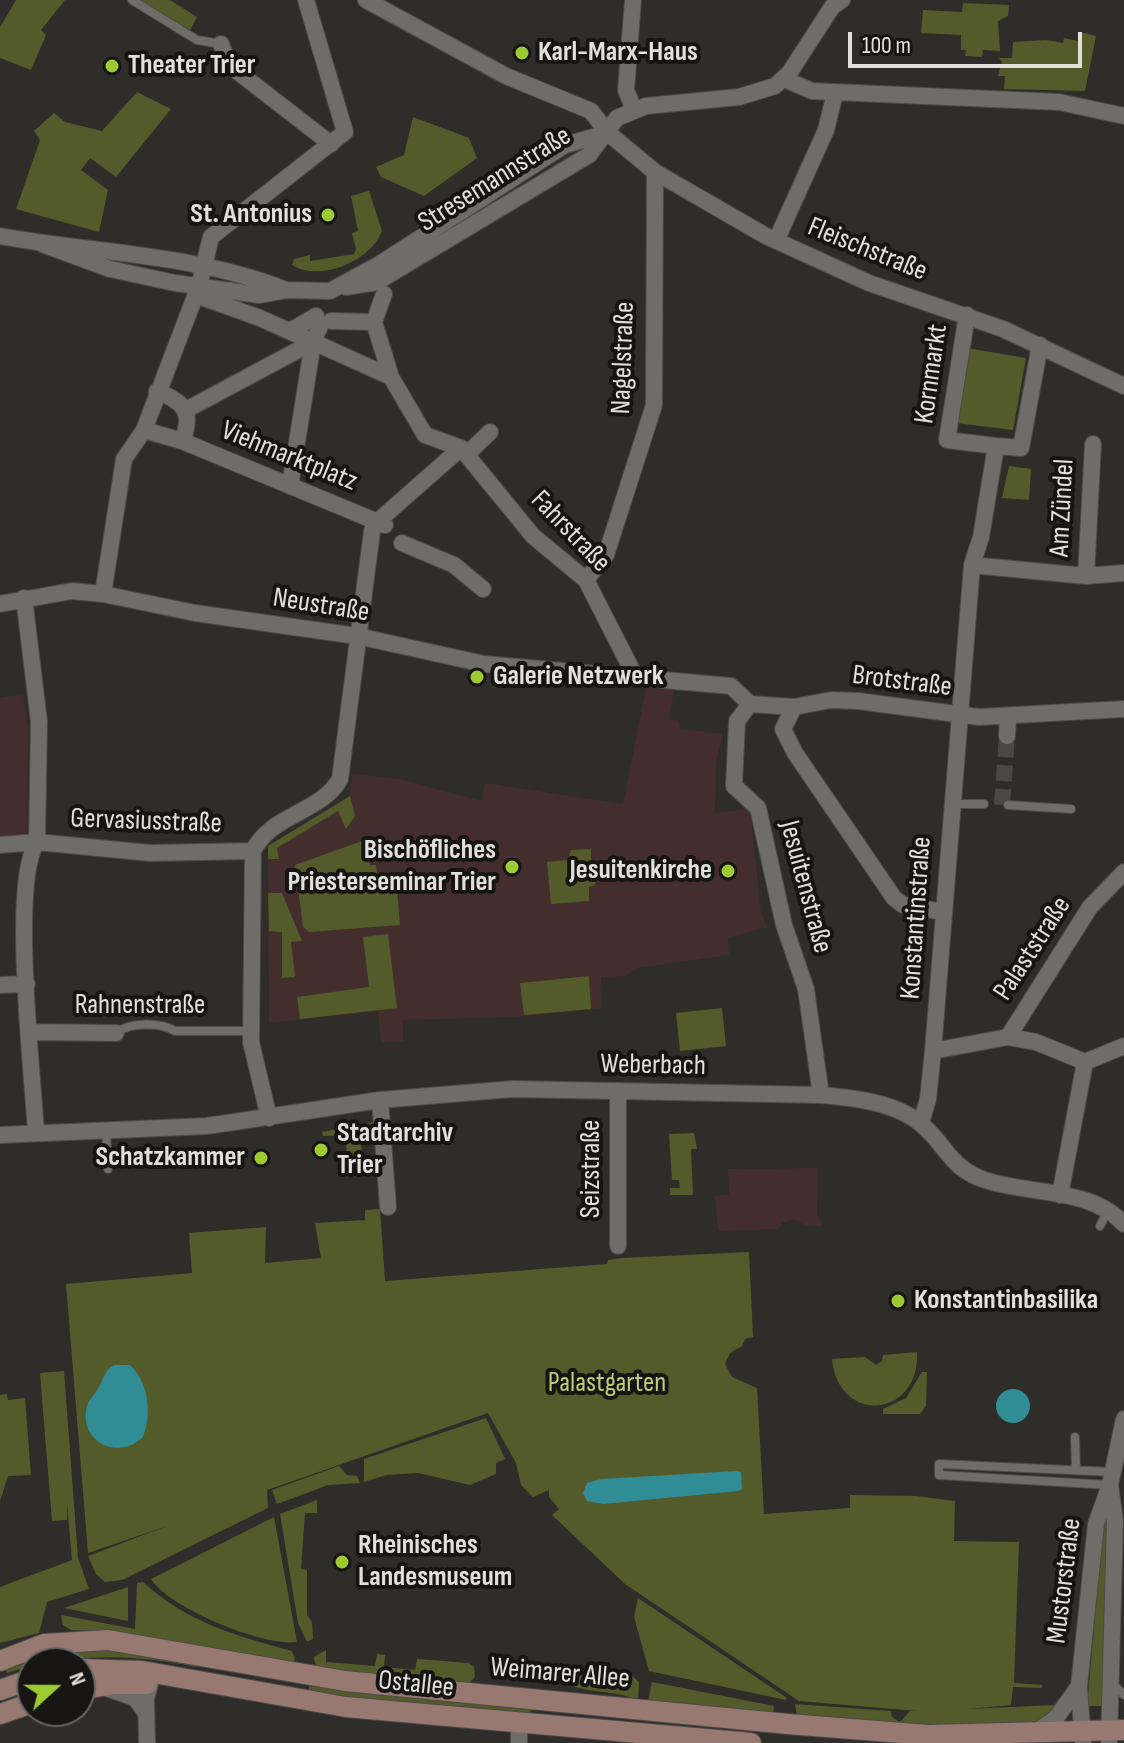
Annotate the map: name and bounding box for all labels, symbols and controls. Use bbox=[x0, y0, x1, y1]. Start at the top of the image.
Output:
scale bar bbox=[852, 16, 1086, 66]
text: 100 m bbox=[862, 31, 911, 60]
place label: Karl-Marx-Haus bbox=[538, 36, 698, 70]
marker: Karl-Marx-Haus bbox=[513, 44, 531, 62]
place label: Theater Trier bbox=[128, 49, 255, 83]
marker: Theater Trier bbox=[103, 57, 121, 75]
street label: Stresemannstraße bbox=[413, 120, 577, 240]
place label: St. Antonius bbox=[190, 198, 312, 232]
marker: St. Antonius bbox=[319, 206, 337, 224]
street label: Fleischstraße bbox=[803, 211, 931, 289]
street label: Nagelstraße bbox=[605, 301, 643, 415]
street label: Kornmarkt bbox=[908, 322, 956, 426]
street label: Viehmarktplatz bbox=[216, 415, 362, 499]
street label: Am Zündel bbox=[1044, 458, 1082, 558]
street label: Fahrstraße bbox=[523, 484, 617, 580]
street label: Neustraße bbox=[270, 582, 372, 630]
street label: Brotstraße bbox=[850, 659, 954, 705]
place label: Galerie Netzwerk bbox=[493, 660, 664, 694]
marker: Galerie Netzwerk bbox=[468, 668, 486, 686]
street label: Gervasiusstraße bbox=[70, 803, 222, 841]
street label: Jesuitenstraße bbox=[771, 817, 839, 957]
place label: Bischöfliches Priesterseminar Trier bbox=[287, 834, 496, 900]
street label: Konstantinstraße bbox=[895, 836, 939, 1000]
place label: Jesuitenkirche bbox=[569, 854, 712, 888]
marker: Bischöfliches Priesterseminar Trier bbox=[503, 858, 521, 876]
marker: Jesuitenkirche bbox=[719, 862, 737, 880]
street label: Palaststraße bbox=[987, 891, 1079, 1007]
street label: Rahnenstraße bbox=[75, 989, 205, 1023]
street label: Weberbach bbox=[600, 1048, 706, 1084]
place label: Stadtarchiv Trier bbox=[337, 1117, 453, 1183]
street label: Seizstraße bbox=[575, 1120, 609, 1218]
place label: Schatzkammer bbox=[96, 1141, 245, 1175]
marker: Stadtarchiv Trier bbox=[312, 1141, 330, 1159]
marker: Schatzkammer bbox=[252, 1149, 270, 1167]
place label: Konstantinbasilika bbox=[914, 1284, 1098, 1318]
marker: Konstantinbasilika bbox=[889, 1292, 907, 1310]
park label: Palastgarten bbox=[548, 1367, 666, 1401]
street label: Mustorstraße bbox=[1041, 1516, 1089, 1646]
place label: Rheinisches Landesmuseum bbox=[358, 1529, 512, 1595]
marker: Rheinisches Landesmuseum bbox=[333, 1553, 351, 1571]
north arrow bbox=[16, 1647, 96, 1727]
street label: Weimarer Allee bbox=[489, 1651, 631, 1697]
street label: Ostallee bbox=[376, 1664, 456, 1706]
text: N bbox=[62, 1669, 92, 1689]

